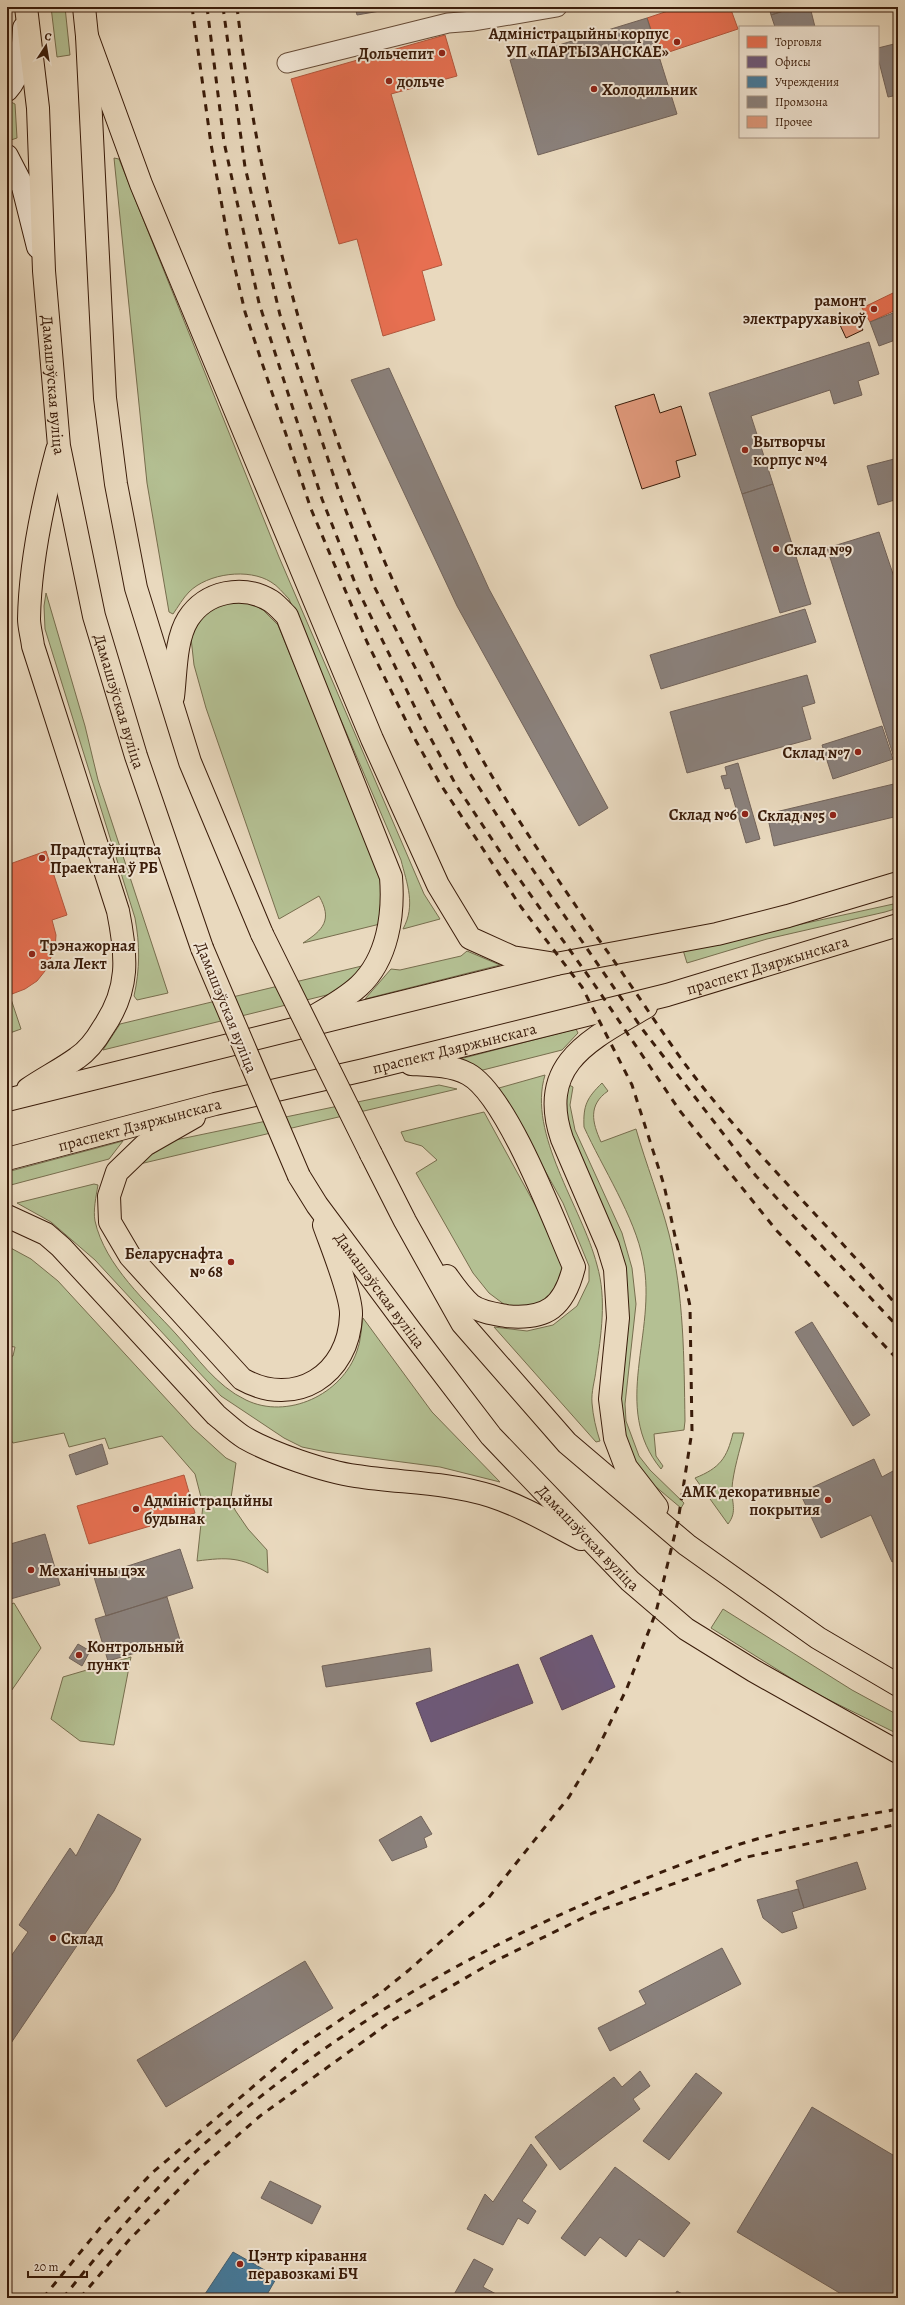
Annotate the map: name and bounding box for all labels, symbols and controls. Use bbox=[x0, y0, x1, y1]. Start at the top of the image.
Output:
place label: Адміністрацыйны корпус УП «ПАРТЫЗАНСКАЕ» bbox=[488, 23, 669, 63]
north arrow bbox=[26, 26, 66, 66]
legend bbox=[739, 26, 879, 138]
text: С bbox=[43, 29, 53, 45]
text: Торговля bbox=[775, 34, 822, 50]
marker: Адміністрацыйны корпус УП «ПАРТЫЗАНСКАЕ» bbox=[672, 37, 682, 47]
place label: Дольчепит bbox=[358, 43, 435, 65]
marker: Дольчепит bbox=[437, 48, 447, 58]
text: Офисы bbox=[775, 54, 811, 70]
place label: дольче bbox=[396, 71, 444, 93]
text: Учреждения bbox=[775, 74, 839, 90]
marker: дольче bbox=[384, 76, 394, 86]
place label: Холодильник bbox=[602, 79, 698, 101]
marker: Холодильник bbox=[589, 84, 599, 94]
text: Промзона bbox=[775, 94, 828, 110]
text: Прочее bbox=[775, 114, 813, 130]
place label: рамонт электрарухавікоў bbox=[743, 290, 867, 330]
marker: рамонт электрарухавікоў bbox=[869, 304, 879, 314]
street label: Дамашэўская вуліца bbox=[36, 314, 71, 457]
place label: Вытворчы корпус №4 bbox=[753, 431, 828, 471]
marker: Вытворчы корпус №4 bbox=[740, 445, 750, 455]
place label: Склад №9 bbox=[784, 539, 852, 561]
marker: Склад №9 bbox=[771, 544, 781, 554]
street label: Дамашэўская вуліца bbox=[88, 631, 150, 772]
place label: Склад №7 bbox=[782, 742, 850, 764]
marker: Склад №7 bbox=[853, 747, 863, 757]
place label: Склад №6 bbox=[669, 804, 738, 826]
place label: Склад №5 bbox=[757, 805, 825, 827]
marker: Склад №6 bbox=[740, 809, 750, 819]
marker: Склад №5 bbox=[828, 810, 838, 820]
place label: Прадстаўніцтва Праектана ў РБ bbox=[50, 839, 162, 879]
marker: Прадстаўніцтва Праектана ў РБ bbox=[37, 853, 47, 863]
street label: праспект Дзяржынскага bbox=[684, 930, 852, 1000]
place label: Трэнажорная зала Лект bbox=[40, 935, 136, 975]
street label: Дамашэўская вуліца bbox=[190, 939, 263, 1077]
marker: Трэнажорная зала Лект bbox=[27, 949, 37, 959]
street label: праспект Дзяржынскага bbox=[370, 1018, 539, 1080]
street label: праспект Дзяржынскага bbox=[56, 1093, 224, 1157]
street label: Дамашэўская вуліца bbox=[329, 1228, 430, 1354]
place label: Беларуснафта № 68 bbox=[125, 1243, 223, 1283]
marker: Беларуснафта № 68 bbox=[226, 1257, 236, 1267]
street label: Дамашэўская вуліца bbox=[531, 1480, 644, 1597]
place label: АМК декоративные покрытия bbox=[681, 1481, 820, 1521]
place label: Адміністрацыйны будынак bbox=[143, 1490, 273, 1530]
marker: АМК декоративные покрытия bbox=[823, 1495, 833, 1505]
marker: Адміністрацыйны будынак bbox=[131, 1504, 141, 1514]
place label: Механічны цэх bbox=[39, 1560, 146, 1582]
marker: Механічны цэх bbox=[26, 1565, 36, 1575]
place label: Контрольный пункт bbox=[87, 1636, 184, 1676]
marker: Контрольный пункт bbox=[74, 1650, 84, 1660]
place label: Склад bbox=[61, 1928, 103, 1950]
marker: Склад bbox=[48, 1933, 58, 1943]
place label: Цэнтр кіравання перавозкамі БЧ bbox=[248, 2245, 367, 2285]
scale bar bbox=[28, 2253, 87, 2279]
text: 20 m bbox=[34, 2259, 58, 2275]
marker: Цэнтр кіравання перавозкамі БЧ bbox=[235, 2259, 245, 2269]

